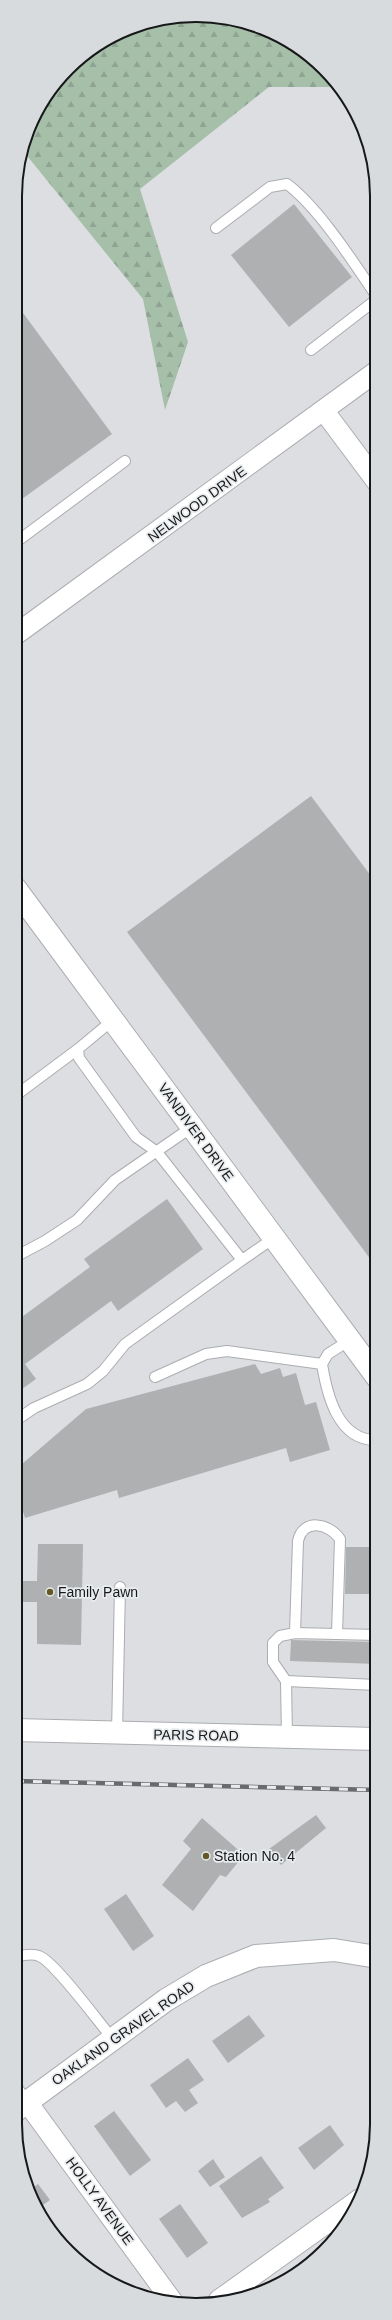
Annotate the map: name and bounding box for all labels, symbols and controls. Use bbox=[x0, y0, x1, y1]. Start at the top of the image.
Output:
street label: NELWOOD DRIVE bbox=[145, 463, 249, 545]
street label: VANDIVER DRIVE bbox=[155, 1080, 237, 1184]
place label: Family Pawn bbox=[58, 1584, 138, 1600]
marker: Family Pawn bbox=[45, 1587, 55, 1597]
street label: PARIS ROAD bbox=[153, 1726, 239, 1744]
place label: Station No. 4 bbox=[214, 1848, 295, 1864]
marker: Station No. 4 bbox=[201, 1851, 211, 1861]
street label: OAKLAND GRAVEL ROAD bbox=[49, 1978, 197, 2088]
street label: HOLLY AVENUE bbox=[63, 2154, 137, 2248]

